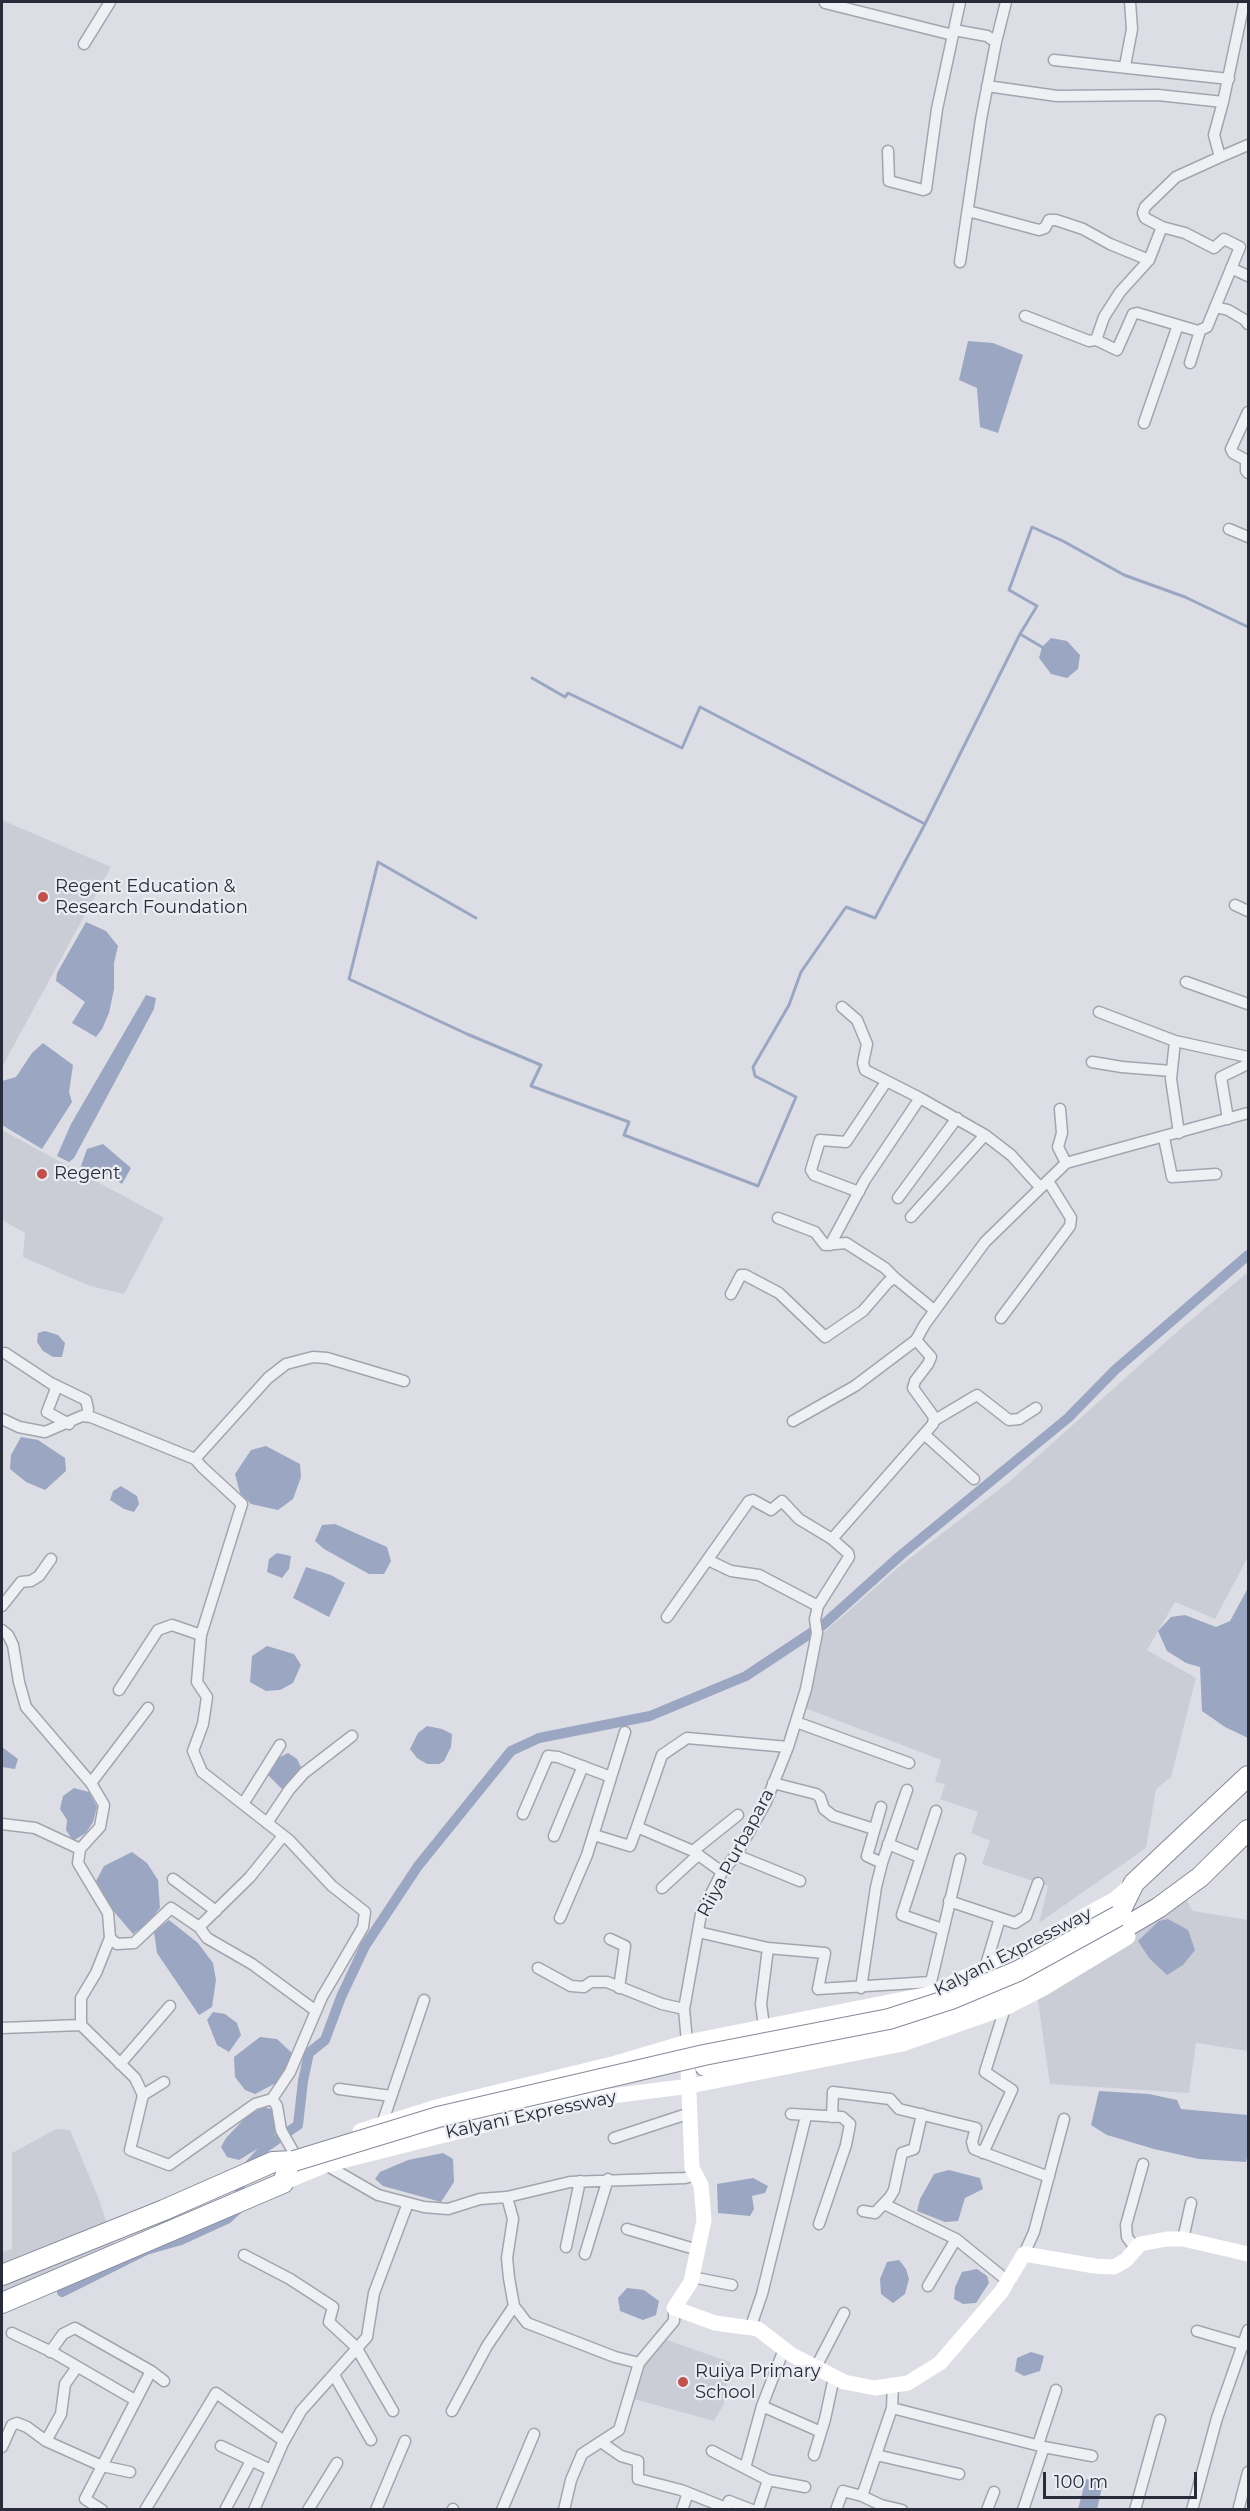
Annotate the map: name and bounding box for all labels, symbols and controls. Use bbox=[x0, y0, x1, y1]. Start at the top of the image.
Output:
place label: Regent Education & Research Foundation bbox=[55, 876, 248, 918]
marker: Regent Education & Research Foundation bbox=[36, 890, 50, 904]
place label: Regent bbox=[54, 1163, 121, 1185]
marker: Regent bbox=[35, 1167, 49, 1181]
street label: Riiya Purbapara bbox=[693, 1785, 779, 1921]
street label: Kalyani Expressway bbox=[931, 1903, 1095, 2001]
street label: Kalyani Expressway bbox=[444, 2086, 618, 2144]
place label: Ruiya Primary School bbox=[695, 2361, 821, 2404]
marker: Ruiya Primary School bbox=[676, 2375, 690, 2389]
scale bar bbox=[1046, 2460, 1200, 2498]
text: 100 m bbox=[1054, 2471, 1108, 2493]

